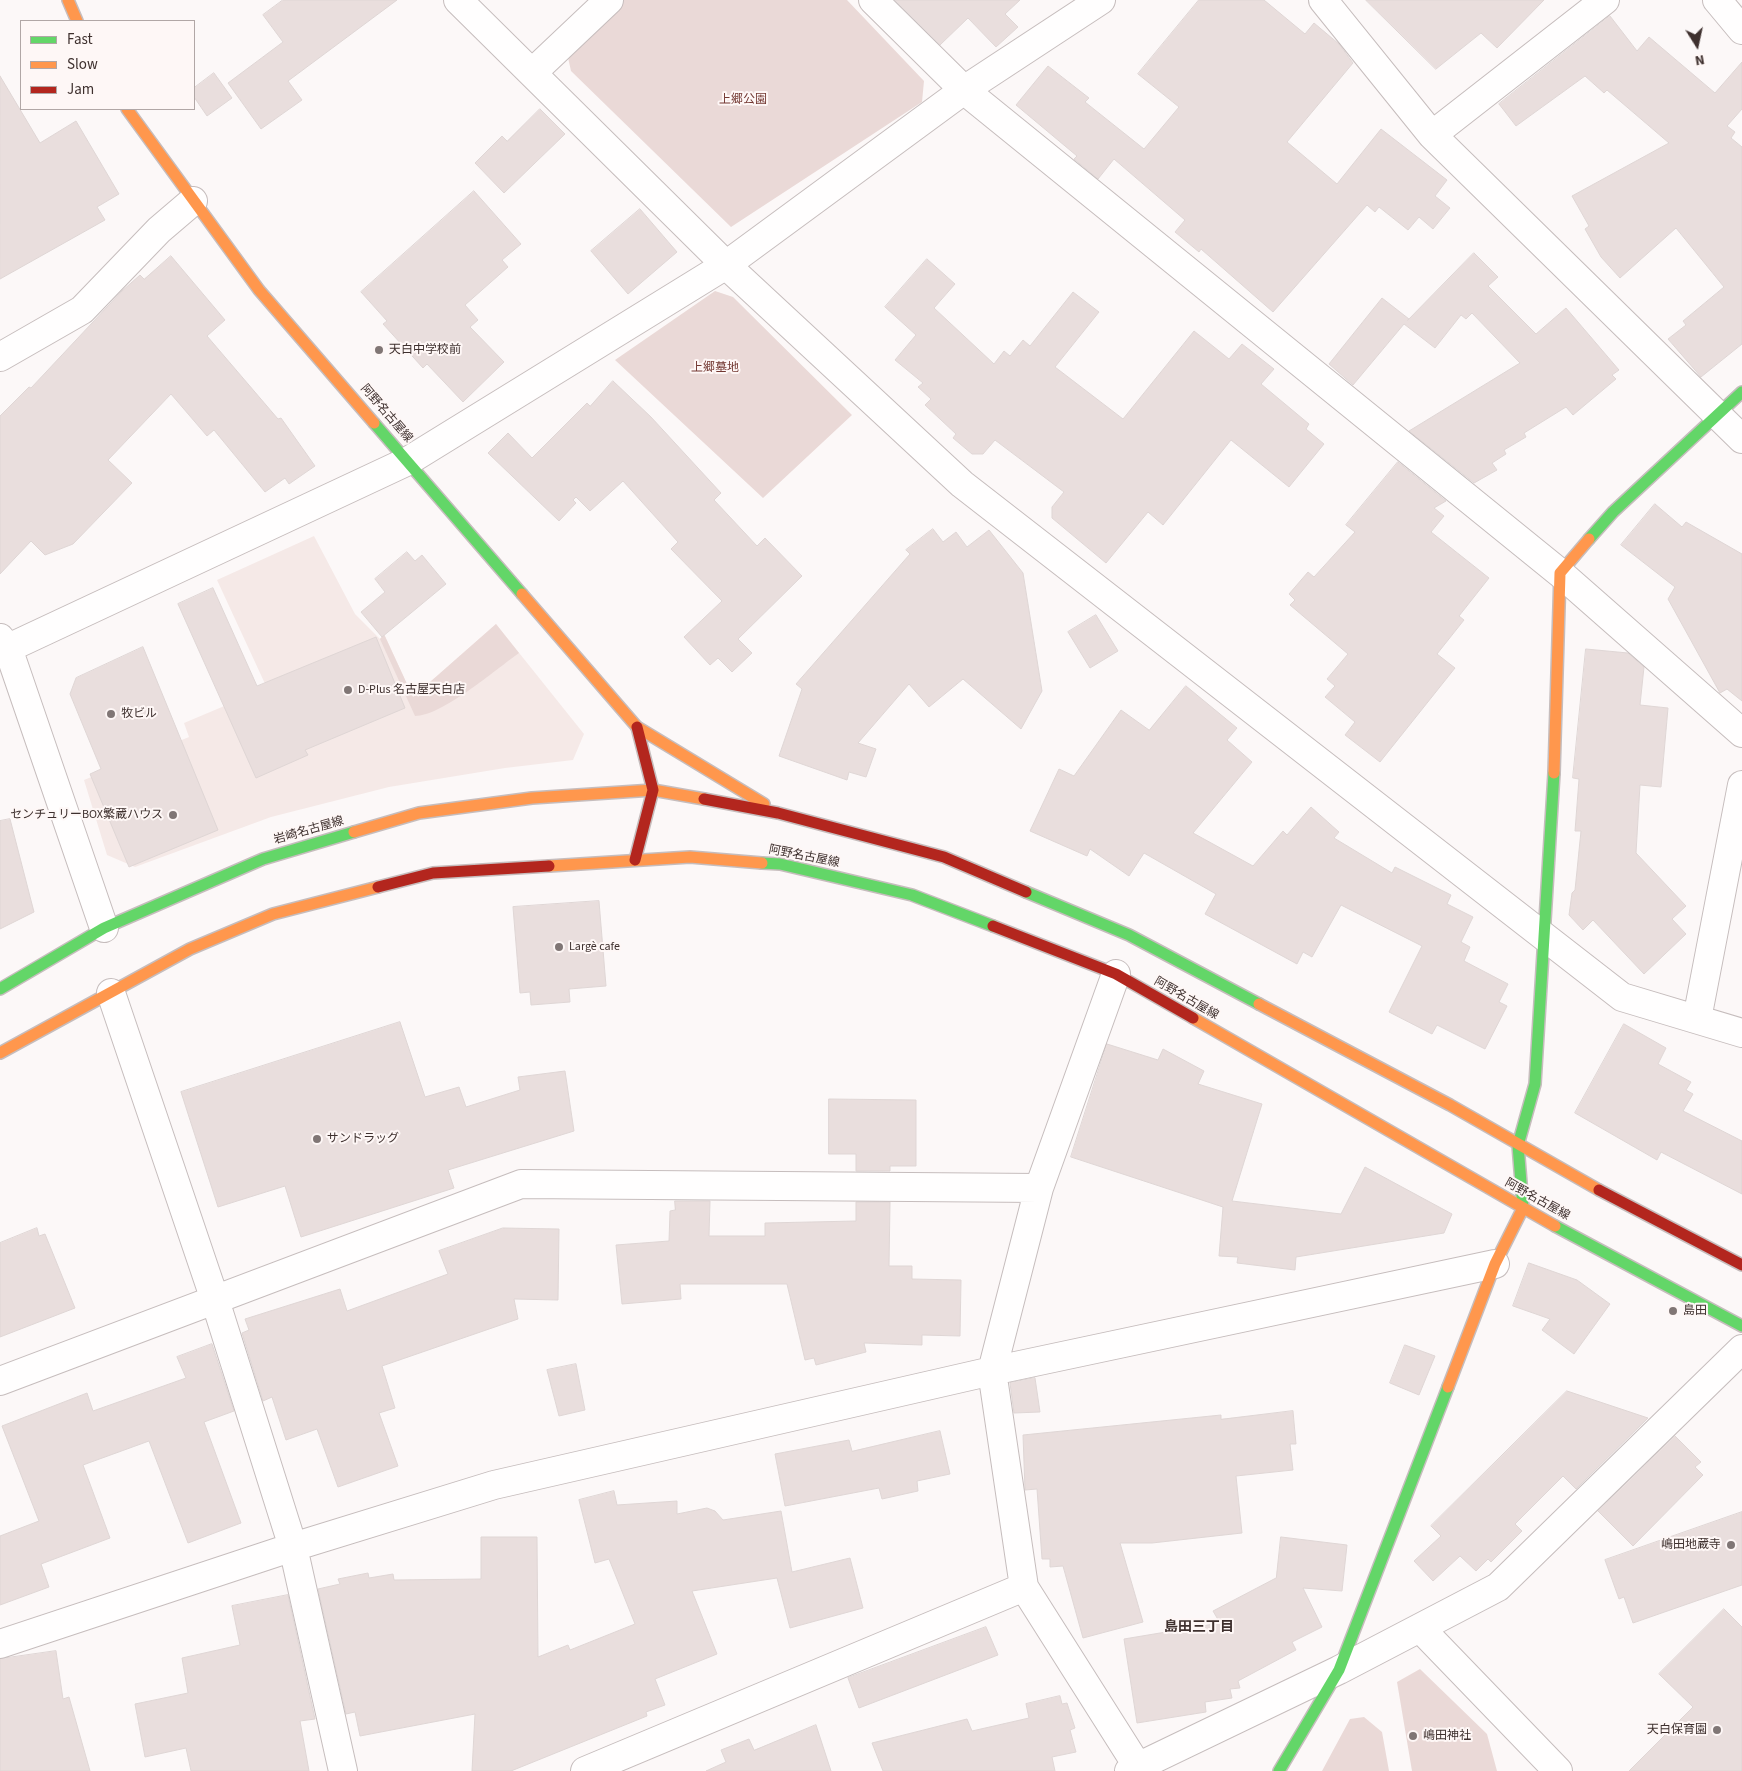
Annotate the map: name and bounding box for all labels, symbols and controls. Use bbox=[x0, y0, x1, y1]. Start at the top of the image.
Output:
legend bbox=[20, 20, 195, 110]
north arrow bbox=[1672, 20, 1722, 70]
text: Fast bbox=[67, 29, 93, 50]
text: N bbox=[1693, 49, 1706, 70]
text: Slow bbox=[67, 54, 98, 75]
text: Jam bbox=[67, 79, 94, 100]
park label: 上郷公園 bbox=[719, 93, 767, 107]
place label: 天白中学校前 bbox=[389, 343, 461, 357]
marker: 天白中学校前 bbox=[373, 344, 385, 356]
park label: 上郷墓地 bbox=[691, 361, 739, 375]
street label: 阿野名古屋線 bbox=[357, 382, 415, 446]
place label: D-Plus 名古屋天白店 bbox=[358, 683, 465, 697]
marker: D-Plus 名古屋天白店 bbox=[342, 684, 354, 696]
place label: 牧ビル bbox=[121, 707, 157, 721]
marker: 牧ビル bbox=[105, 708, 117, 720]
place label: センチュリーBOX繁蔵ハウス bbox=[10, 808, 163, 822]
marker: センチュリーBOX繁蔵ハウス bbox=[167, 809, 179, 821]
street label: 岩崎名古屋線 bbox=[272, 814, 346, 848]
street label: 阿野名古屋線 bbox=[767, 843, 841, 871]
place label: Largè cafe bbox=[569, 940, 620, 954]
marker: Largè cafe bbox=[553, 941, 565, 953]
street label: 阿野名古屋線 bbox=[1151, 975, 1221, 1023]
place label: サンドラッグ bbox=[327, 1132, 399, 1146]
marker: サンドラッグ bbox=[311, 1133, 323, 1145]
street label: 阿野名古屋線 bbox=[1502, 1176, 1572, 1224]
place label: 島田 bbox=[1683, 1304, 1707, 1318]
marker: 島田 bbox=[1667, 1305, 1679, 1317]
place label: 嶋田地蔵寺 bbox=[1661, 1538, 1721, 1552]
marker: 嶋田地蔵寺 bbox=[1725, 1539, 1737, 1551]
district label: 島田三丁目 bbox=[1164, 1620, 1234, 1636]
place label: 天白保育園 bbox=[1647, 1723, 1707, 1737]
marker: 天白保育園 bbox=[1711, 1724, 1723, 1736]
place label: 嶋田神社 bbox=[1423, 1729, 1471, 1743]
marker: 嶋田神社 bbox=[1407, 1730, 1419, 1742]

